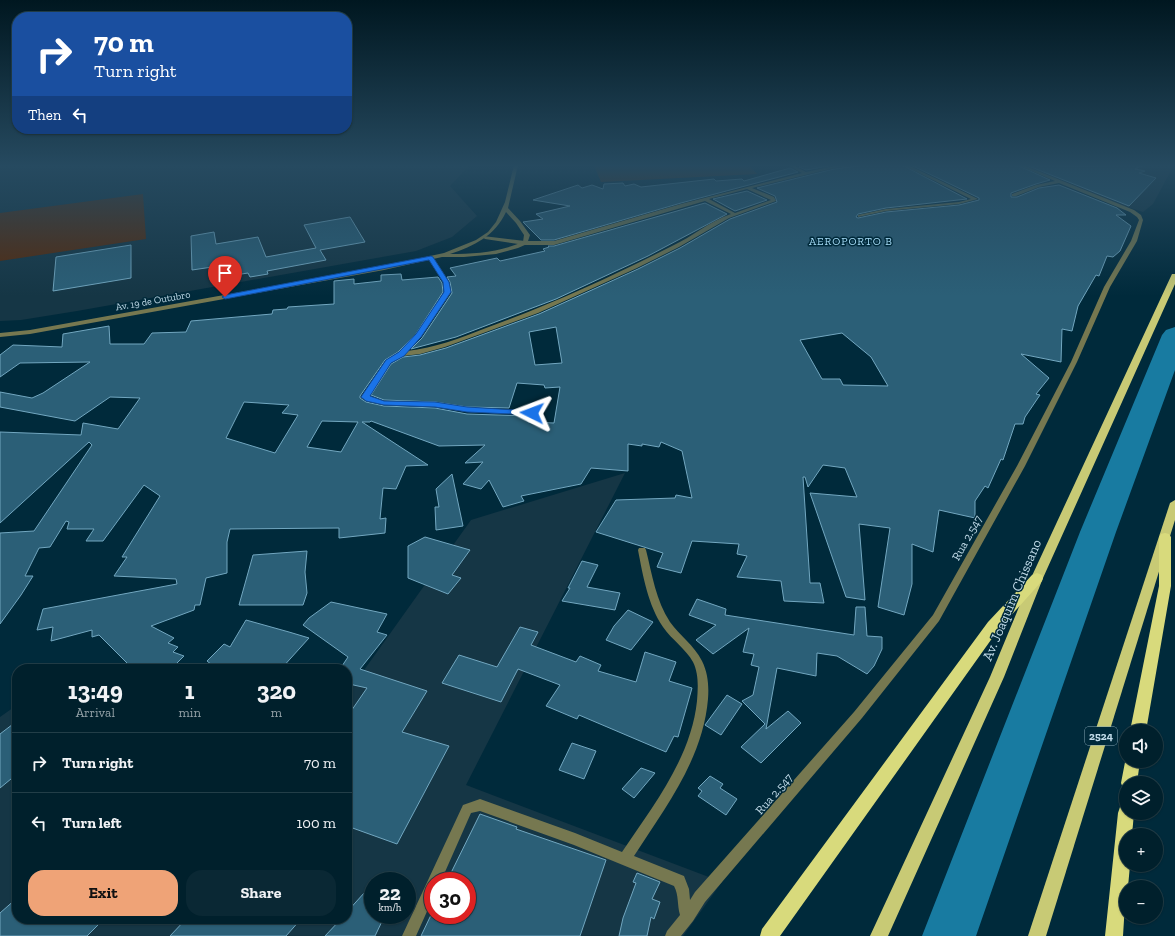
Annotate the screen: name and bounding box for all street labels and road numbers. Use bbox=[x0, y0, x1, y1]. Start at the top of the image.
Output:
street label: Av. 19 de Outubro bbox=[115, 289, 191, 313]
street label: Rua 2.547 bbox=[949, 513, 985, 563]
street label: Av. Joaquim Chissano bbox=[979, 537, 1045, 663]
road number: 2524 bbox=[1085, 727, 1117, 745]
street label: Rua 2.547 bbox=[752, 770, 796, 817]

